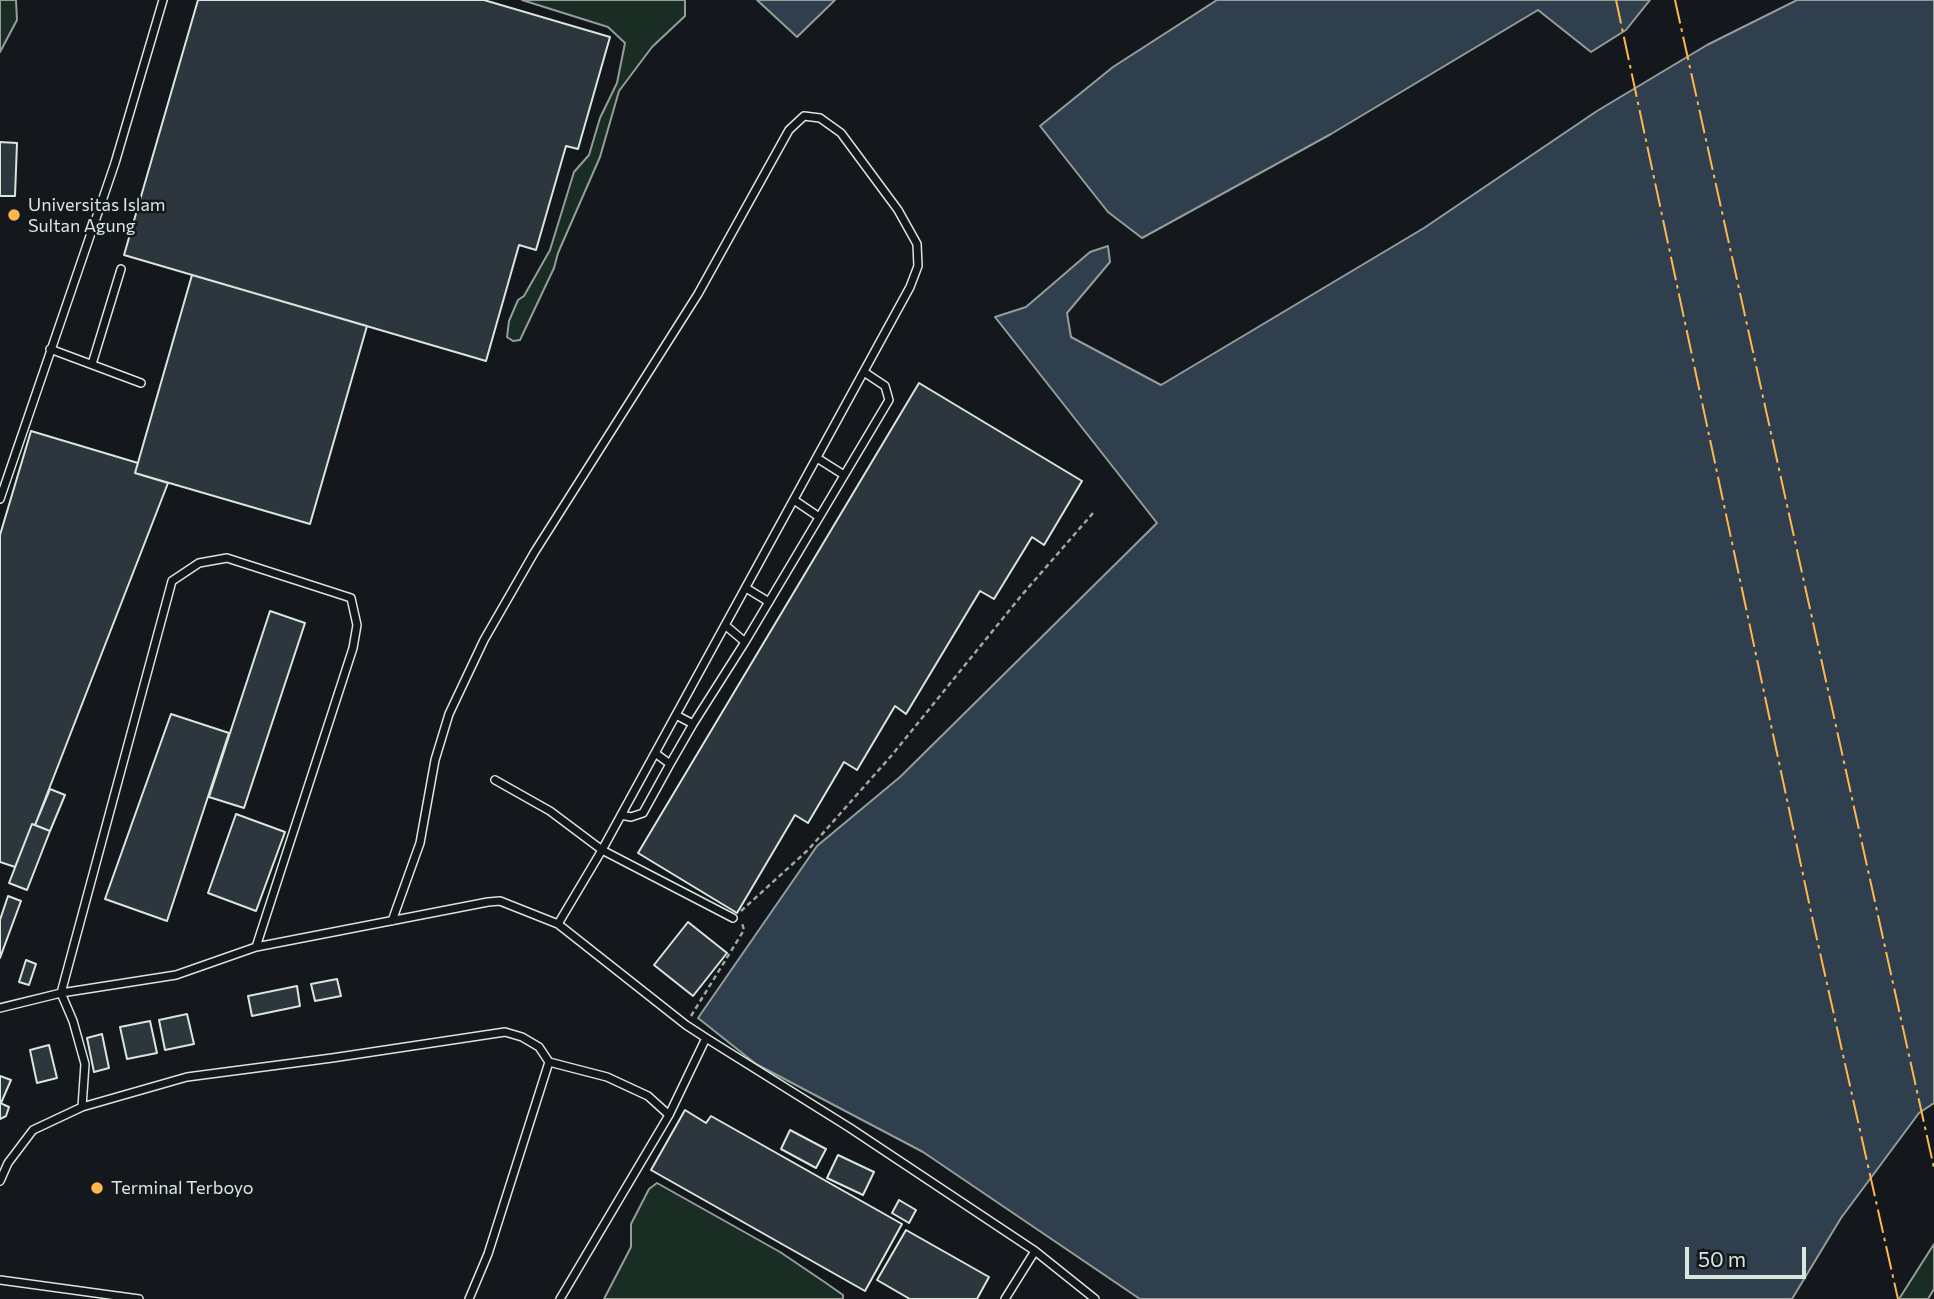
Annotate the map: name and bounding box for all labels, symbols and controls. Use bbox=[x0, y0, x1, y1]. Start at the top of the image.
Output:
place label: Universitas Islam Sultan Agung bbox=[28, 194, 166, 236]
marker: Universitas Islam Sultan Agung bbox=[6, 207, 22, 223]
place label: Terminal Terboyo bbox=[111, 1177, 254, 1199]
marker: Terminal Terboyo bbox=[89, 1180, 105, 1196]
scale bar bbox=[1689, 1232, 1810, 1276]
text: 50 m bbox=[1698, 1246, 1746, 1271]

